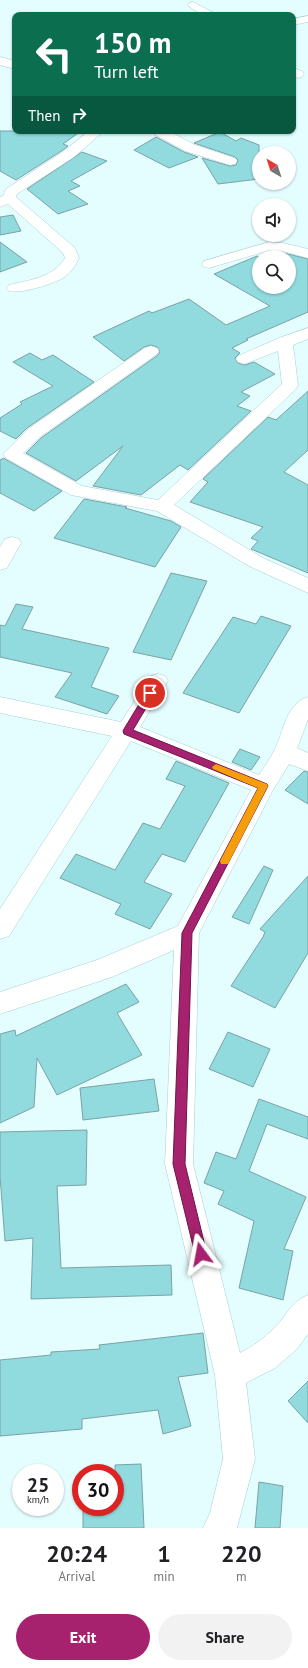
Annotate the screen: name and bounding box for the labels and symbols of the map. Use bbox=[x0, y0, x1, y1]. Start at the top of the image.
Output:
north arrow bbox=[252, 146, 296, 190]
pin bbox=[133, 676, 167, 710]
position arrow bbox=[180, 1233, 222, 1275]
speed limit sign: 30 bbox=[72, 1464, 124, 1516]

